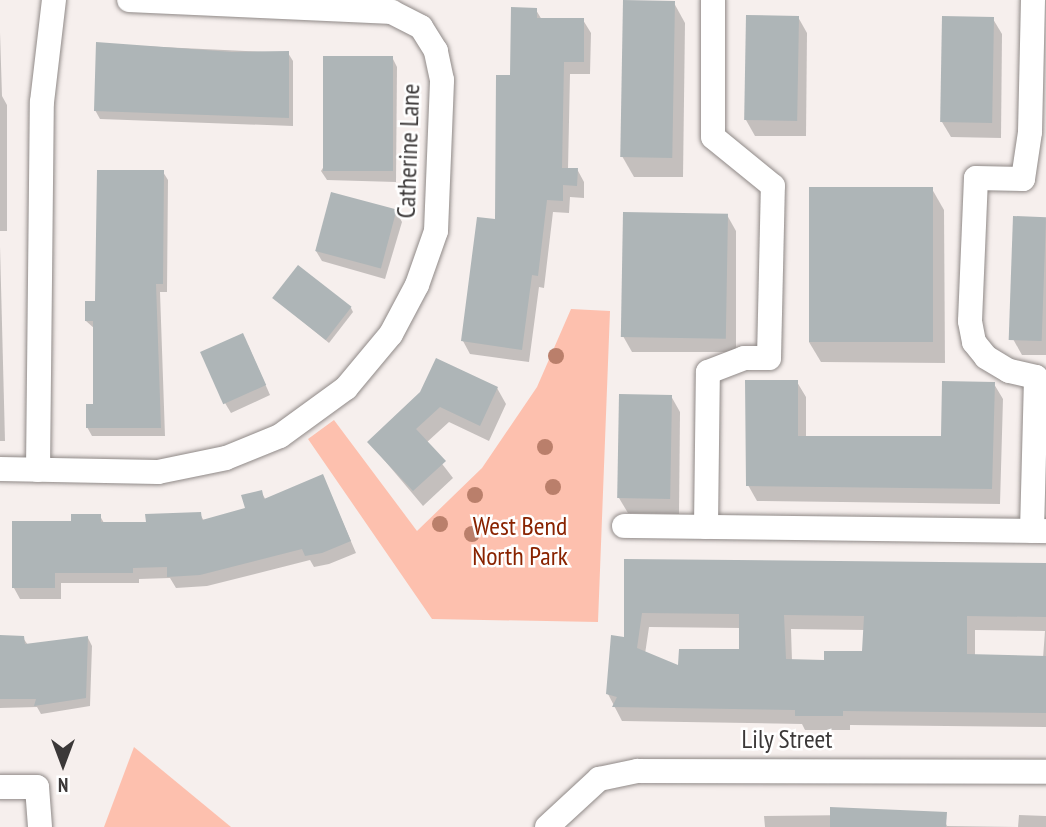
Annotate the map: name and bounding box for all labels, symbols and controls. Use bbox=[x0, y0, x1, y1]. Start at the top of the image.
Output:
street label: Catherine Lane bbox=[390, 83, 426, 219]
park label: West Bend North Park bbox=[472, 510, 568, 572]
street label: Lily Street bbox=[741, 723, 833, 755]
north arrow bbox=[28, 729, 98, 799]
text: N bbox=[58, 773, 68, 797]

